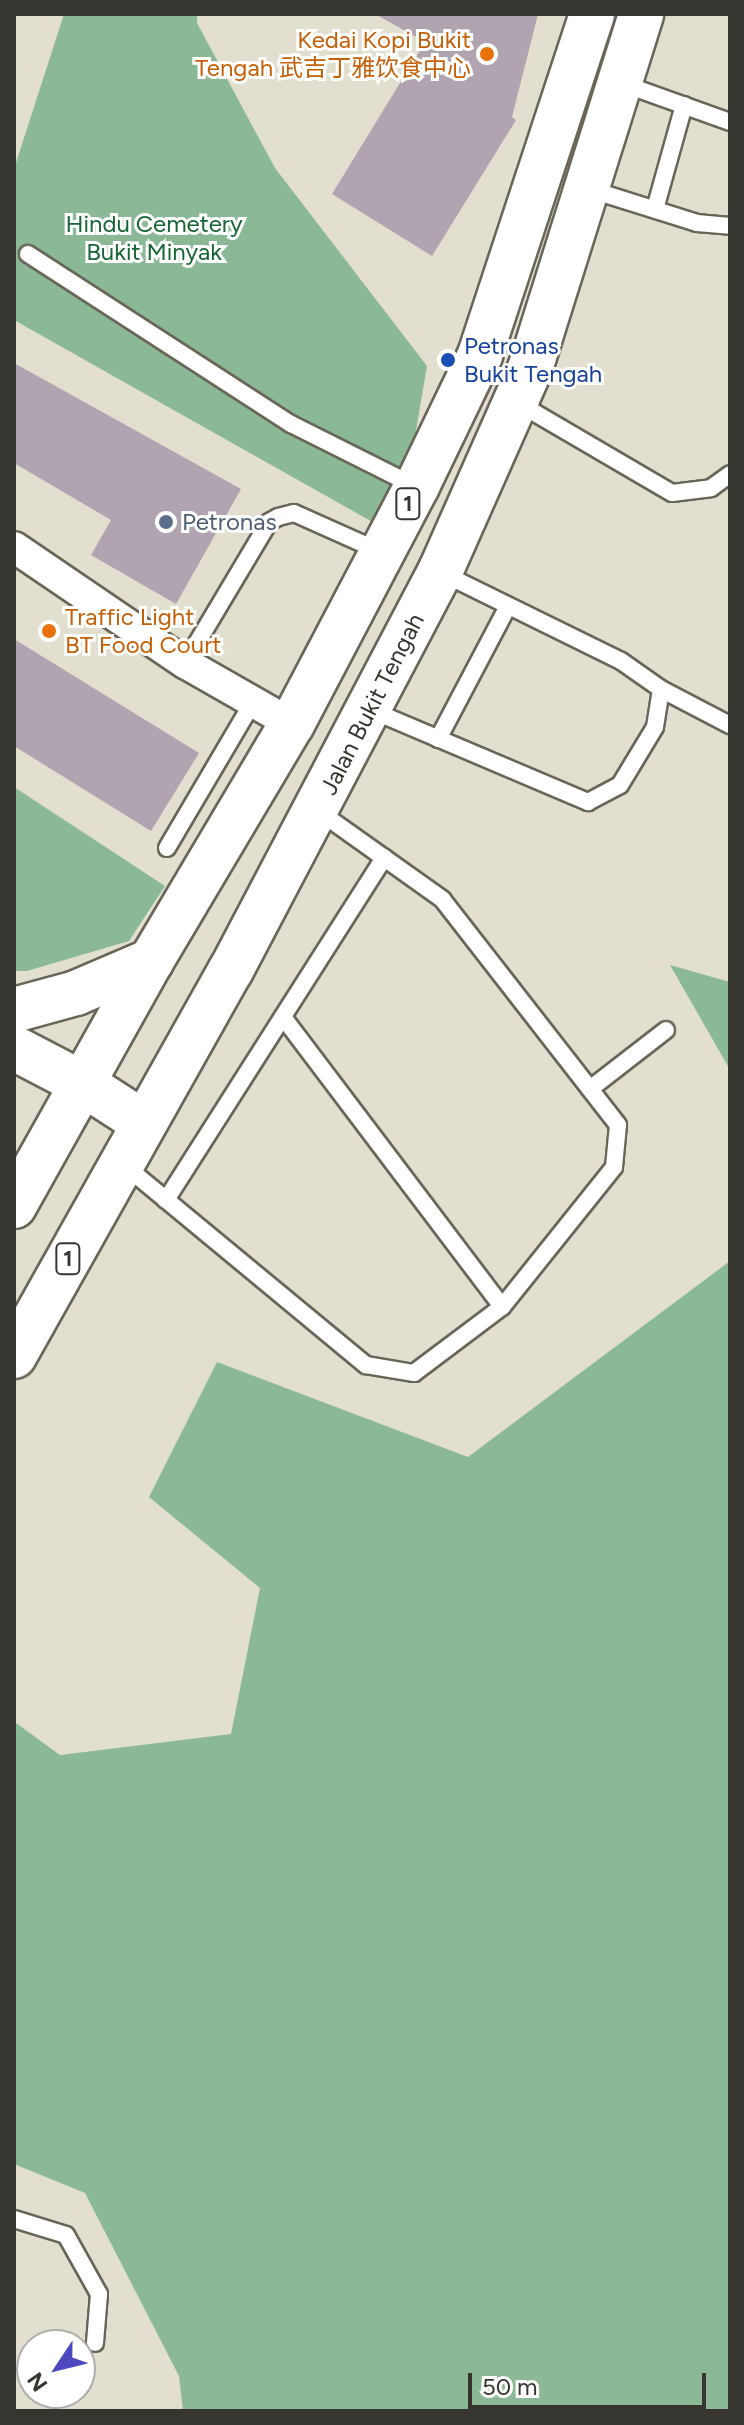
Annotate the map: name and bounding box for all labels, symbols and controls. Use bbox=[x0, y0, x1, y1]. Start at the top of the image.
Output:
place label: Kedai Kopi Bukit Tengah 武吉丁雅饮食中心 bbox=[195, 26, 471, 82]
marker: Kedai Kopi Bukit Tengah 武吉丁雅饮食中心 bbox=[478, 45, 496, 63]
park label: Hindu Cemetery Bukit Minyak bbox=[65, 210, 243, 266]
place label: Petronas Bukit Tengah bbox=[464, 332, 602, 388]
marker: Petronas Bukit Tengah bbox=[439, 351, 457, 369]
road number: 1 bbox=[394, 486, 422, 522]
place label: Petronas bbox=[182, 508, 277, 536]
marker: Petronas bbox=[157, 513, 175, 531]
place label: Traffic Light BT Food Court bbox=[65, 603, 221, 659]
street label: Jalan Bukit Tengah bbox=[314, 609, 430, 799]
marker: Traffic Light BT Food Court bbox=[40, 622, 58, 640]
road number: 1 bbox=[54, 1241, 82, 1277]
north arrow bbox=[16, 2329, 96, 2409]
scale bar bbox=[472, 2357, 710, 2407]
text: N bbox=[22, 2367, 54, 2397]
text: 50 m bbox=[482, 2372, 538, 2401]

